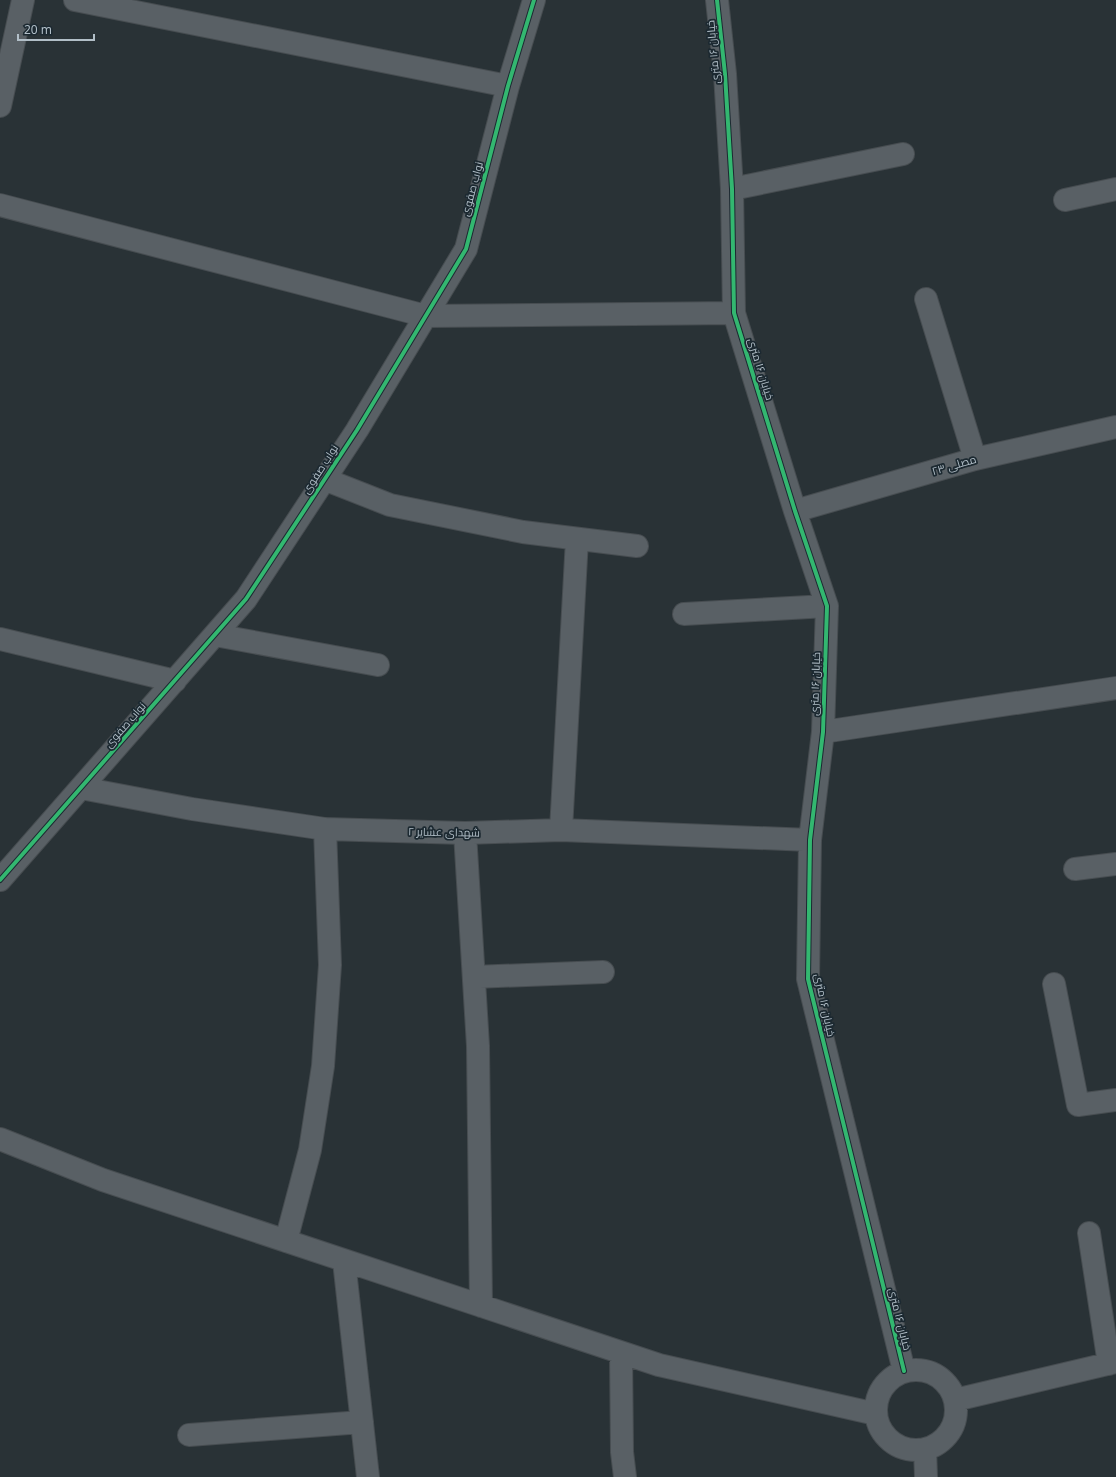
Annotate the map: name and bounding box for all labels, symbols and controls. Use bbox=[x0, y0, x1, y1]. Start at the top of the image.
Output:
scale bar bbox=[18, 16, 94, 42]
street label: خیابان ۱۶ متری bbox=[702, 20, 723, 85]
text: 20 m bbox=[24, 21, 52, 38]
street label: نواب صفوی bbox=[457, 160, 486, 218]
street label: خیابان ۱۶ متری bbox=[745, 336, 778, 402]
street label: نواب صفوی bbox=[298, 441, 341, 496]
street label: مصلی ۲۳ bbox=[930, 451, 978, 478]
street label: خیابان ۱۶ متری bbox=[806, 652, 823, 716]
street label: نواب صفوی bbox=[101, 699, 149, 751]
street label: شهدای عشایر ۲ bbox=[408, 823, 480, 840]
street label: خیابان ۱۶ متری bbox=[812, 972, 839, 1038]
street label: خیابان ۱۶ متری bbox=[885, 1286, 915, 1352]

